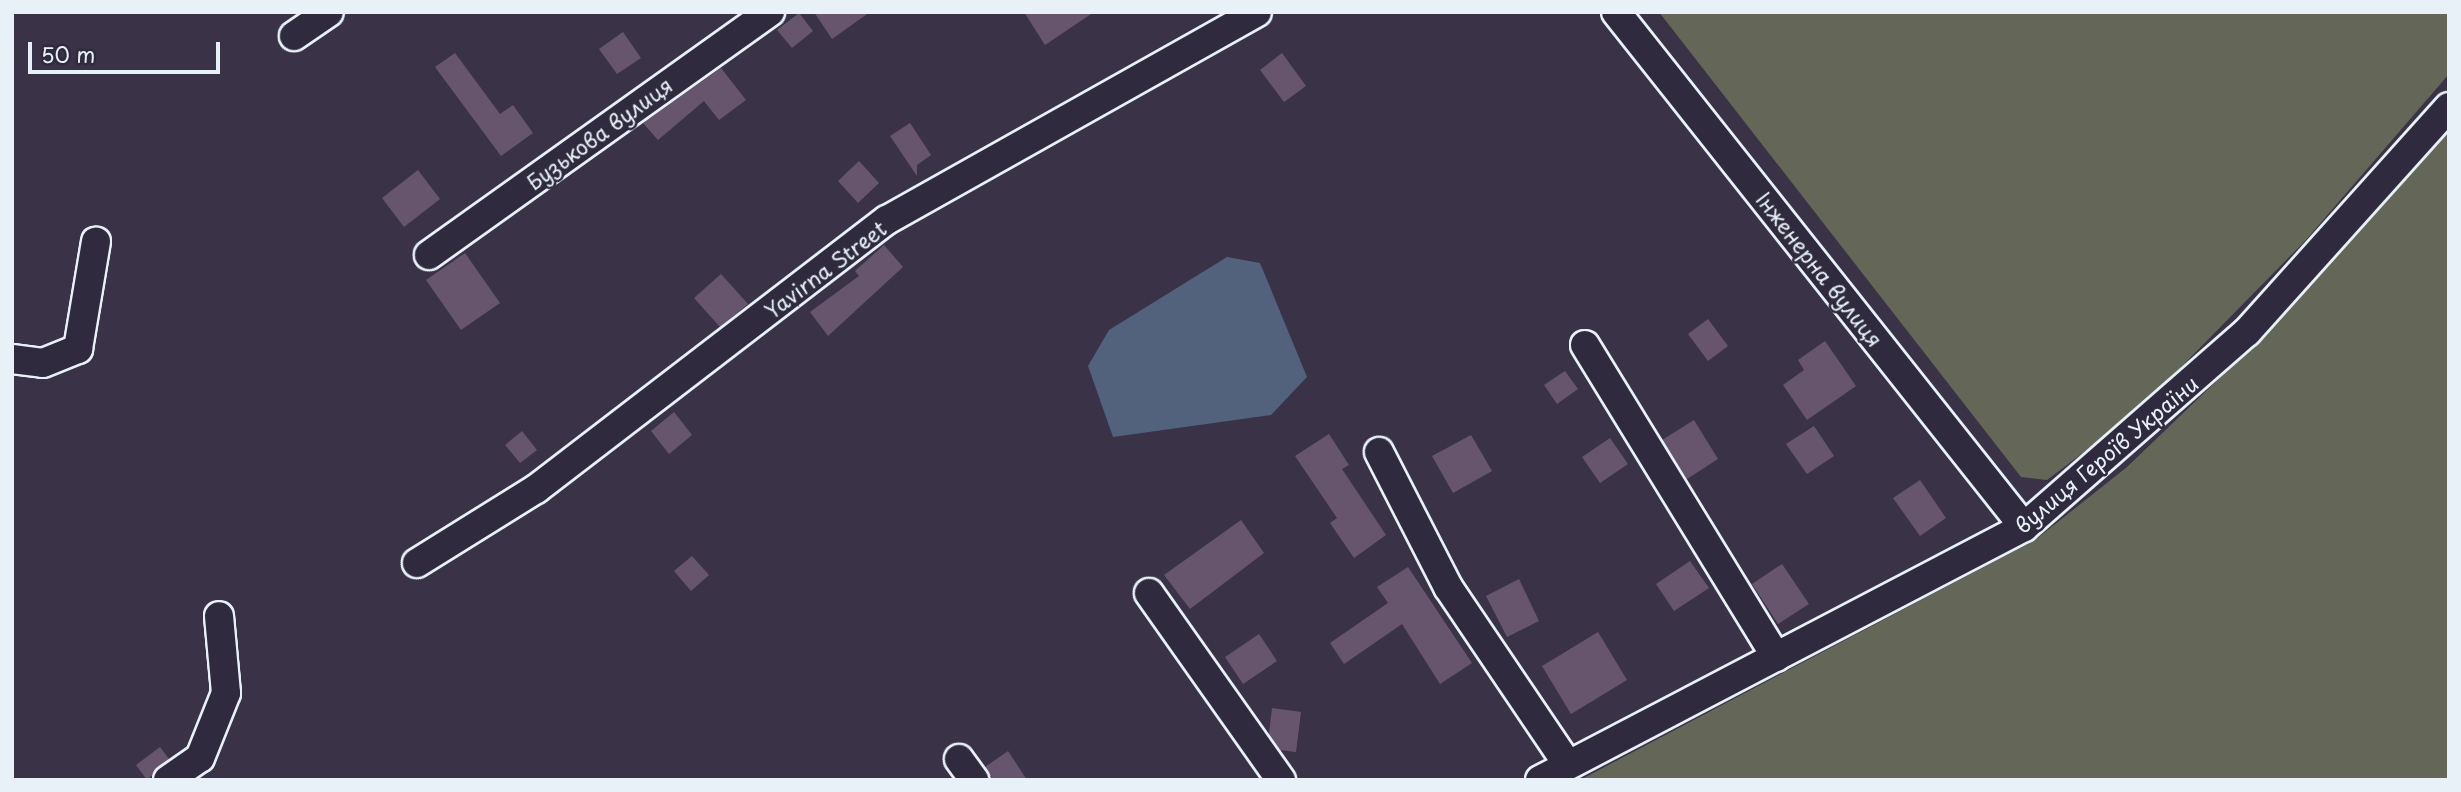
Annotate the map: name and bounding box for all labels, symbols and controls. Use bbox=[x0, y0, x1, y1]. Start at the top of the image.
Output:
scale bar bbox=[32, 28, 224, 72]
text: 50 m bbox=[41, 38, 95, 70]
street label: Бузькова вулиця bbox=[521, 71, 677, 195]
street label: Інженерна вулиця bbox=[1752, 187, 1888, 351]
street label: Yavirna Street bbox=[759, 215, 891, 323]
street label: вулиця Героїв України bbox=[2009, 370, 2203, 538]

